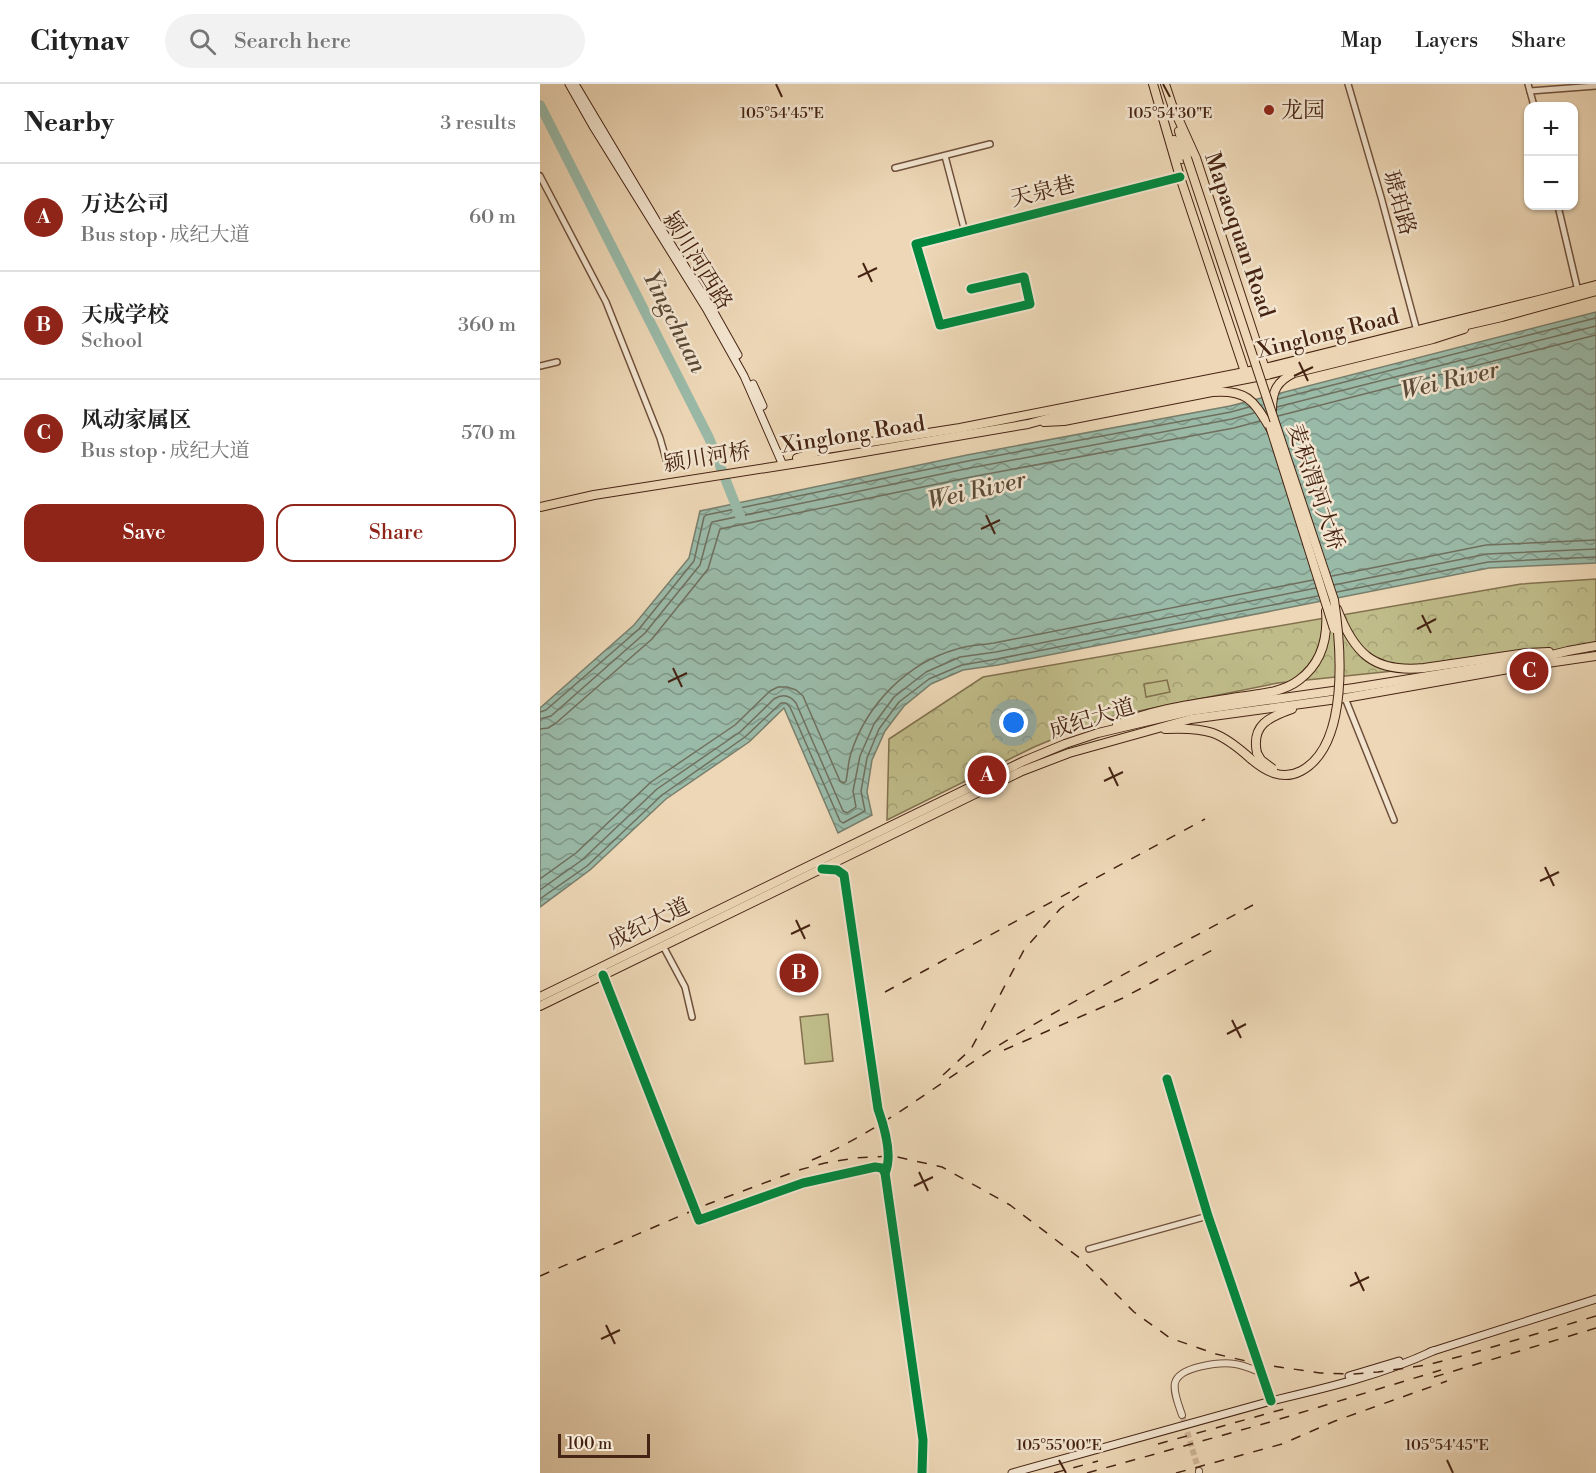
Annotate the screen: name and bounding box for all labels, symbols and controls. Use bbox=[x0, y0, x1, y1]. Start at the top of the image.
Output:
search box bbox=[165, 14, 585, 68]
text: Citynav bbox=[30, 24, 129, 59]
icon: search bbox=[186, 25, 219, 58]
text: Search here bbox=[234, 28, 351, 55]
text: Map bbox=[1341, 28, 1382, 54]
text: Layers bbox=[1415, 28, 1478, 54]
text: Share bbox=[1511, 28, 1566, 54]
place label: 龙园 bbox=[1281, 97, 1325, 124]
map controls bbox=[1524, 102, 1578, 210]
button: + bbox=[1524, 102, 1578, 156]
marker: 龙园 bbox=[1262, 103, 1276, 117]
text: 105°54'45"E bbox=[740, 104, 824, 123]
text: 105°54'30"E bbox=[1127, 104, 1213, 123]
text: Nearby bbox=[24, 107, 114, 139]
text: 3 results bbox=[440, 111, 516, 136]
street label: Mapaoquan Road bbox=[1198, 149, 1280, 322]
button: − bbox=[1524, 156, 1578, 210]
street label: 琥珀路 bbox=[1377, 168, 1421, 238]
street label: 天泉巷 bbox=[1008, 171, 1078, 213]
text: 万达公司 bbox=[81, 191, 169, 218]
text: A bbox=[36, 205, 51, 230]
text: 60 m bbox=[469, 205, 516, 230]
street label: 颍川河西路 bbox=[656, 207, 738, 315]
text: Bus stop · 成纪大道 bbox=[81, 223, 249, 248]
water label: Yingchuan bbox=[635, 266, 713, 379]
text: 天成学校 bbox=[81, 302, 169, 329]
street label: Xinglong Road bbox=[1253, 303, 1402, 365]
text: B bbox=[36, 313, 51, 338]
text: 360 m bbox=[458, 313, 516, 338]
text: School bbox=[81, 329, 143, 354]
water label: Wei River bbox=[1398, 355, 1503, 407]
text: 风动家属区 bbox=[81, 407, 191, 434]
street label: Xinglong Road bbox=[778, 410, 927, 460]
street label: 麦积渭河大桥 bbox=[1281, 420, 1349, 554]
text: C bbox=[36, 421, 51, 446]
text: 570 m bbox=[461, 421, 516, 446]
street label: 颍川河桥 bbox=[661, 438, 753, 478]
text: Bus stop · 成纪大道 bbox=[81, 439, 249, 464]
water label: Wei River bbox=[925, 465, 1030, 517]
button: Save bbox=[24, 504, 264, 562]
button: Share bbox=[276, 504, 516, 562]
pin: C bbox=[1510, 648, 1548, 694]
street label: 成纪大道 bbox=[1046, 693, 1138, 745]
your location bbox=[999, 708, 1028, 737]
pin: A bbox=[968, 752, 1006, 798]
street label: 成纪大道 bbox=[604, 893, 694, 955]
pin: B bbox=[780, 950, 818, 996]
scale bar bbox=[558, 1431, 650, 1458]
text: 100 m bbox=[567, 1434, 612, 1454]
text: 105°55'00"E bbox=[1016, 1436, 1102, 1455]
text: 105°54'45"E bbox=[1405, 1436, 1489, 1455]

